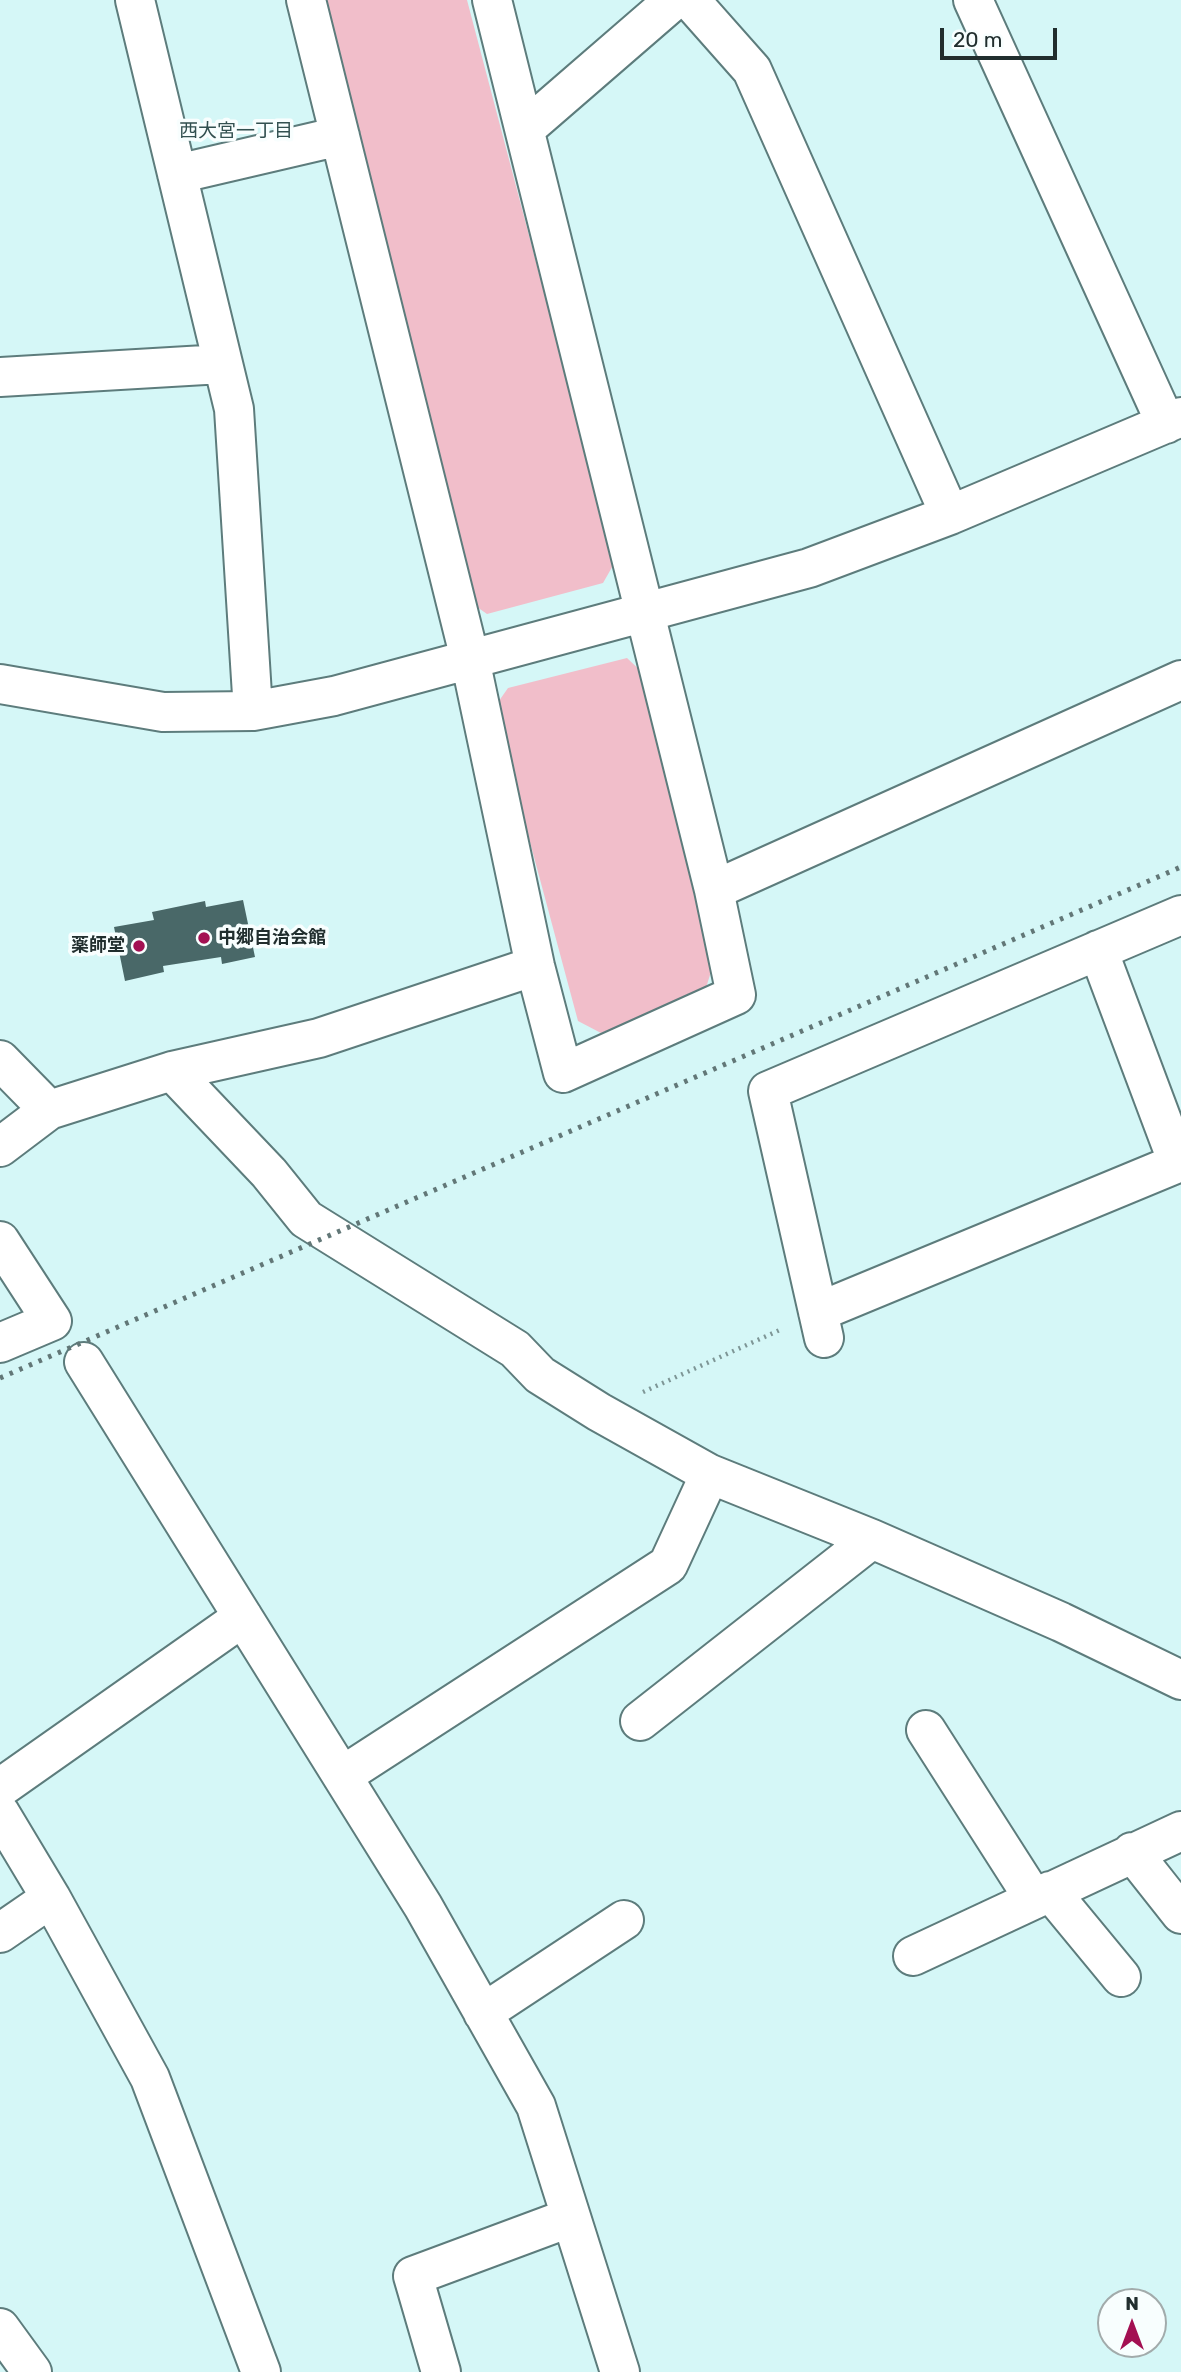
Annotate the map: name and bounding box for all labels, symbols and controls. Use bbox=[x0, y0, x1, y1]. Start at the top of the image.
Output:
scale bar bbox=[943, 14, 1060, 58]
text: 20 m bbox=[953, 27, 1002, 52]
district label: 西大宮一丁目 bbox=[179, 121, 293, 143]
place label: 中郷自治会館 bbox=[218, 927, 326, 949]
marker: 中郷自治会館 bbox=[196, 930, 212, 946]
place label: 薬師堂 bbox=[71, 935, 125, 957]
marker: 薬師堂 bbox=[131, 938, 147, 954]
north arrow bbox=[1097, 2288, 1167, 2358]
text: N bbox=[1125, 2292, 1139, 2315]

